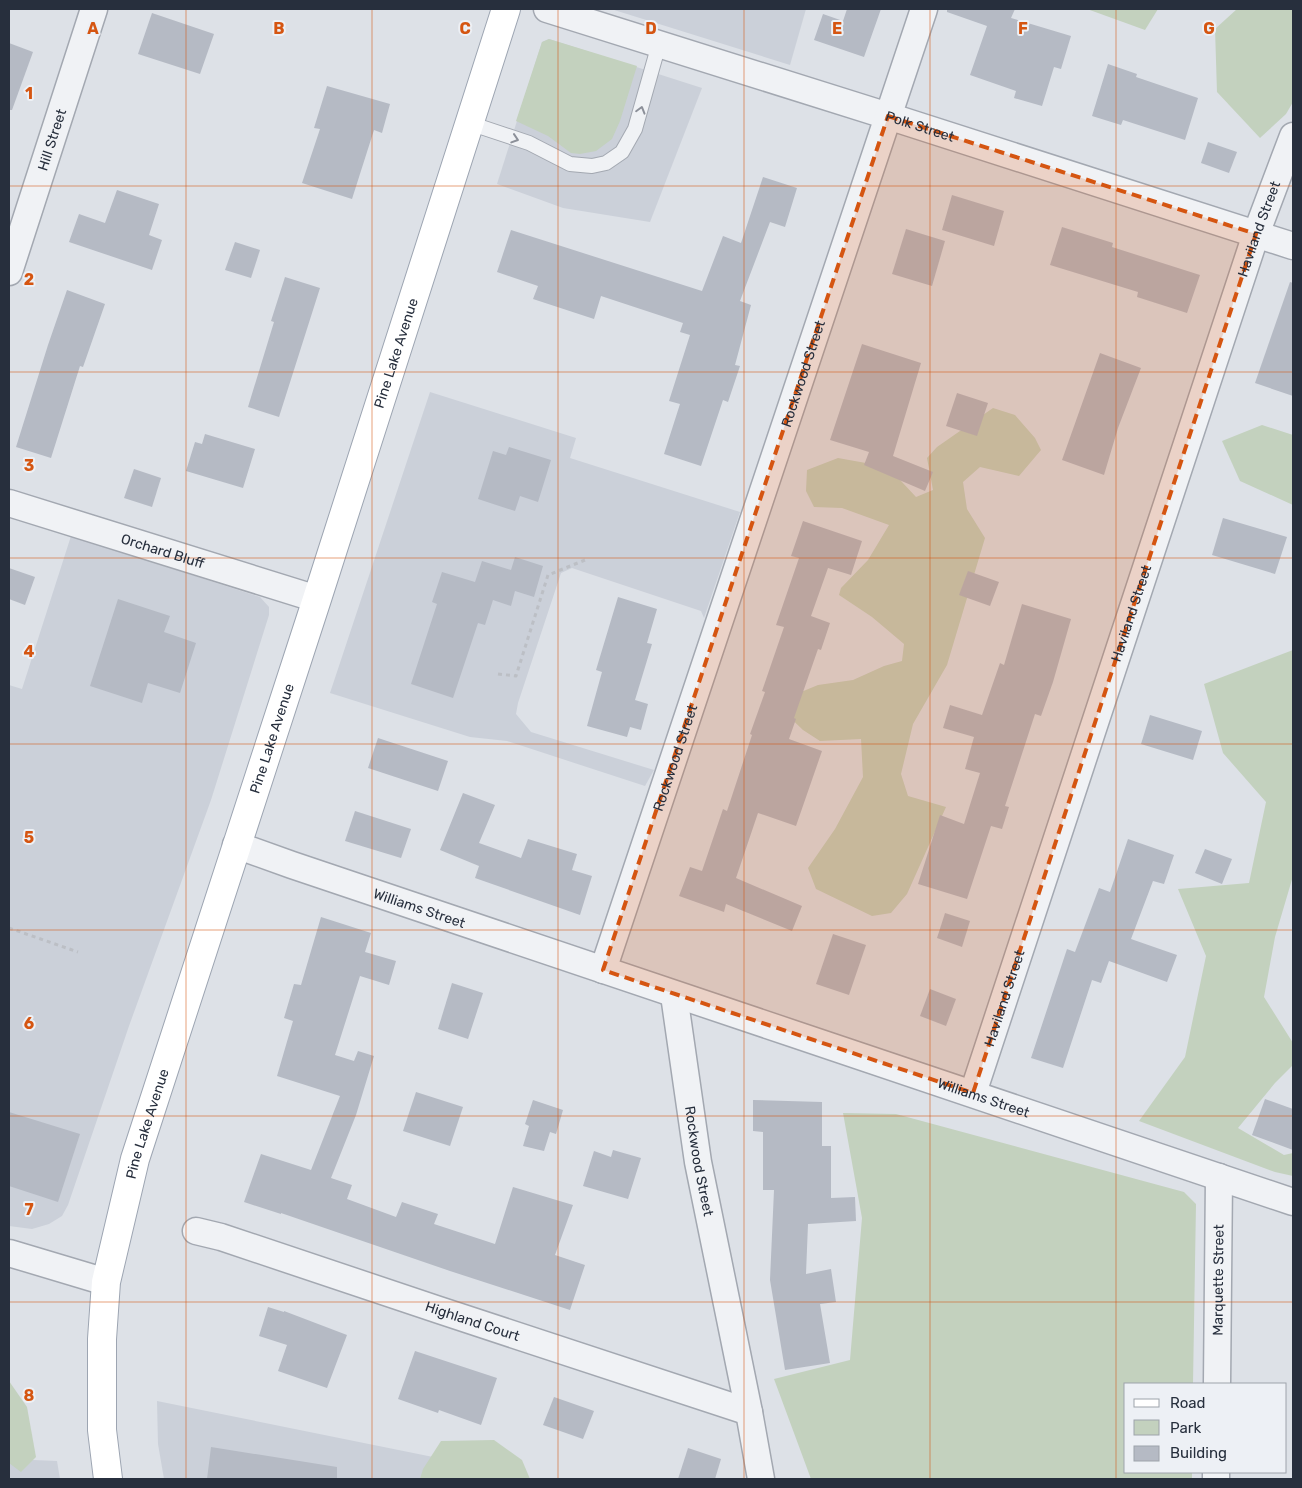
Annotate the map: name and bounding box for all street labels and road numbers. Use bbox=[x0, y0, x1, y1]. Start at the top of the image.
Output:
street label: Hill Street bbox=[34, 106, 70, 173]
street label: Polk Street bbox=[883, 107, 957, 145]
street label: Haviland Street bbox=[1234, 178, 1284, 279]
street label: Pine Lake Avenue bbox=[370, 296, 421, 410]
street label: Rockwood Street bbox=[777, 317, 829, 429]
street label: Orchard Bluff bbox=[119, 530, 207, 572]
street label: Haviland Street bbox=[1107, 562, 1155, 664]
street label: Pine Lake Avenue bbox=[246, 681, 298, 796]
street label: Rockwood Street bbox=[649, 702, 701, 813]
street label: Williams Street bbox=[371, 885, 468, 932]
street label: Haviland Street bbox=[980, 947, 1028, 1048]
street label: Pine Lake Avenue bbox=[122, 1066, 172, 1181]
street label: Williams Street bbox=[935, 1074, 1032, 1121]
street label: Rockwood Street bbox=[682, 1105, 717, 1218]
street label: Marquette Street bbox=[1209, 1224, 1227, 1336]
street label: Highland Court bbox=[423, 1298, 522, 1345]

